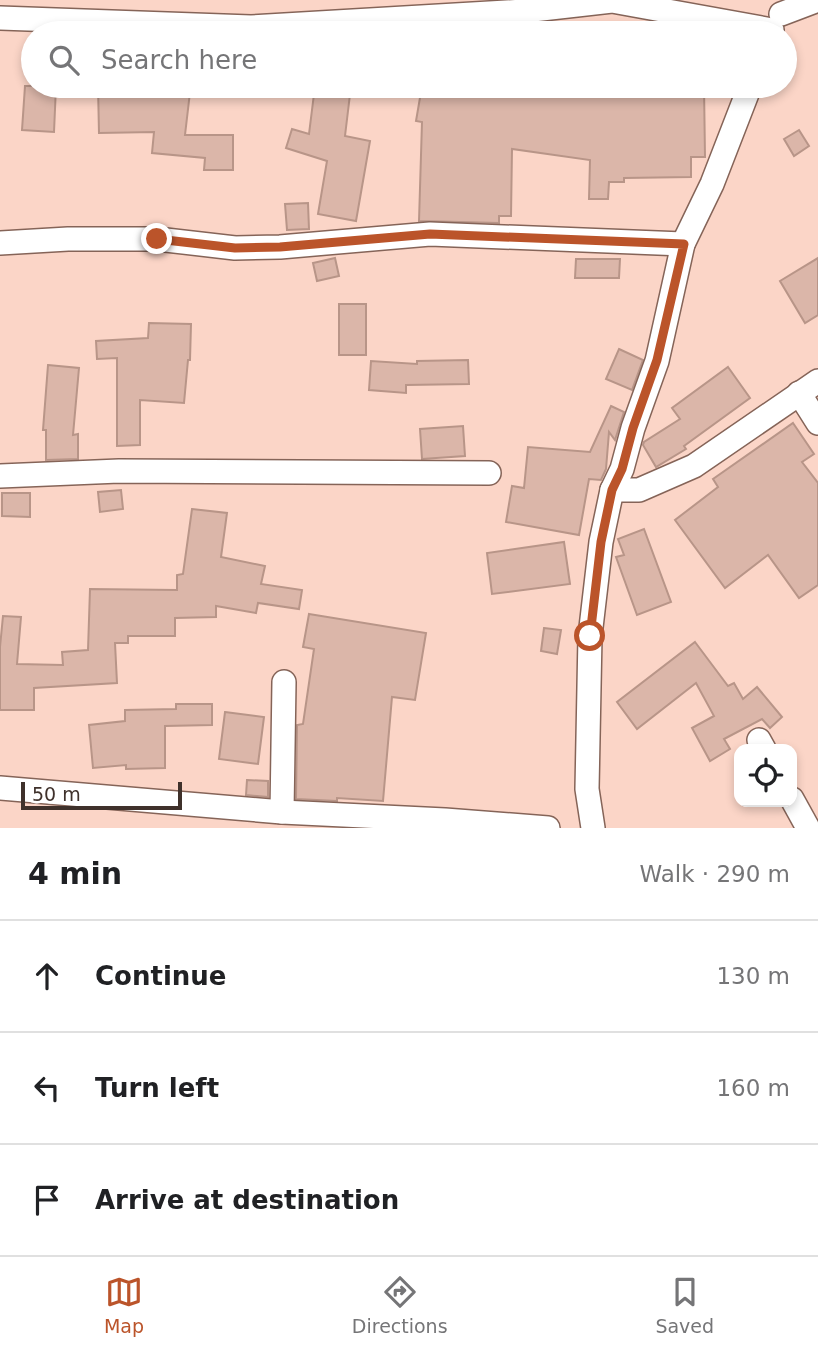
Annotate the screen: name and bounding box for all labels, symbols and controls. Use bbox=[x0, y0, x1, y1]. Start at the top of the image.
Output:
search box bbox=[21, 21, 797, 98]
icon: search bbox=[45, 41, 83, 79]
text: Search here bbox=[101, 45, 257, 75]
route end bbox=[141, 223, 172, 254]
route start bbox=[574, 620, 605, 651]
map controls bbox=[734, 744, 797, 807]
button: locate bbox=[734, 744, 797, 807]
scale bar bbox=[21, 779, 182, 811]
text: 50 m bbox=[32, 783, 81, 805]
text: 4 min bbox=[28, 856, 122, 891]
text: Walk · 290 m bbox=[639, 861, 790, 887]
icon: ahead bbox=[28, 957, 66, 995]
text: Continue bbox=[95, 961, 226, 991]
text: 130 m bbox=[716, 963, 790, 989]
icon: left bbox=[28, 1069, 66, 1107]
text: Turn left bbox=[95, 1073, 219, 1103]
text: 160 m bbox=[716, 1075, 790, 1101]
icon: arrive bbox=[28, 1181, 66, 1219]
text: Arrive at destination bbox=[95, 1185, 399, 1215]
tab: Map bbox=[104, 1273, 144, 1337]
tab: Directions bbox=[352, 1273, 448, 1337]
tab: Saved bbox=[655, 1273, 714, 1337]

